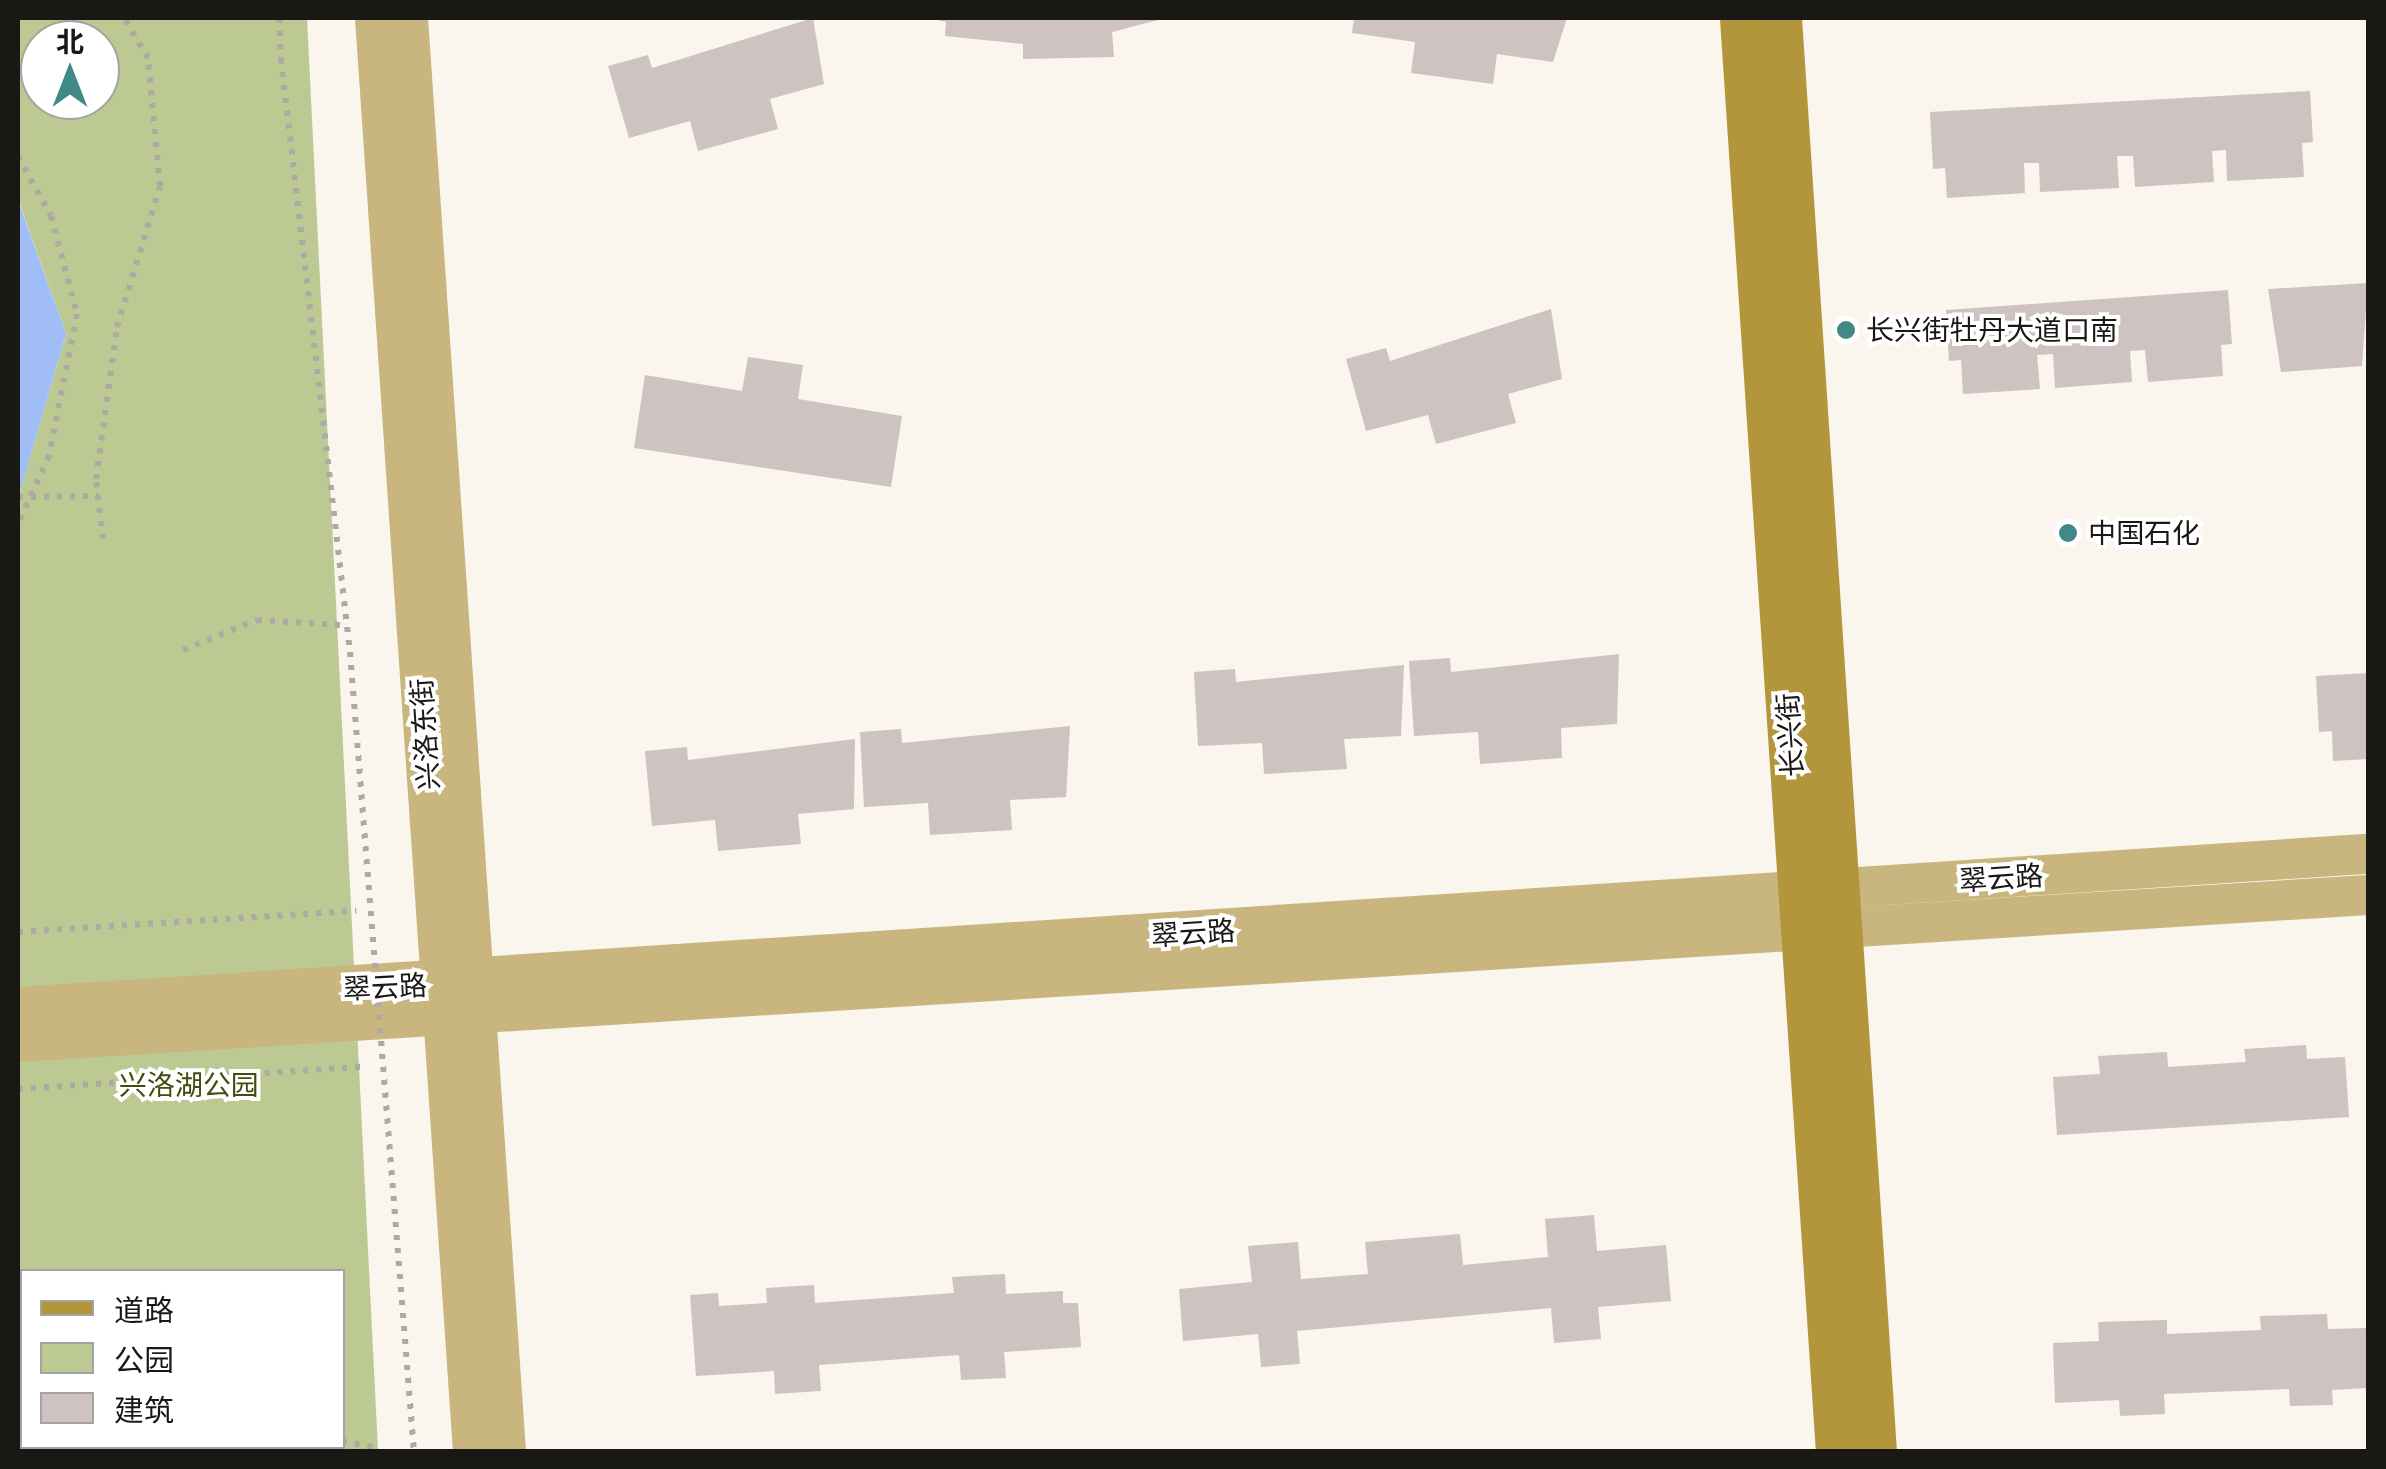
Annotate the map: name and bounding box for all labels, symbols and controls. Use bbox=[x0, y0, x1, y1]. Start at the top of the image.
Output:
north arrow bbox=[20, 20, 120, 120]
text: 北 bbox=[56, 24, 84, 59]
place label: 长兴街牡丹大道口南 bbox=[1866, 313, 2118, 347]
marker: 长兴街牡丹大道口南 bbox=[1835, 319, 1857, 341]
place label: 中国石化 bbox=[2088, 516, 2200, 550]
marker: 中国石化 bbox=[2057, 522, 2079, 544]
street label: 兴洛东街 bbox=[404, 677, 446, 791]
street label: 长兴街 bbox=[1770, 692, 1810, 778]
street label: 翠云路 bbox=[1958, 858, 2044, 898]
street label: 翠云路 bbox=[1150, 913, 1236, 953]
street label: 翠云路 bbox=[342, 968, 428, 1006]
park label: 兴洛湖公园 bbox=[119, 1068, 259, 1102]
legend bbox=[20, 1269, 345, 1449]
text: 道路 bbox=[114, 1291, 174, 1329]
text: 公园 bbox=[114, 1341, 174, 1379]
text: 建筑 bbox=[114, 1391, 174, 1429]

